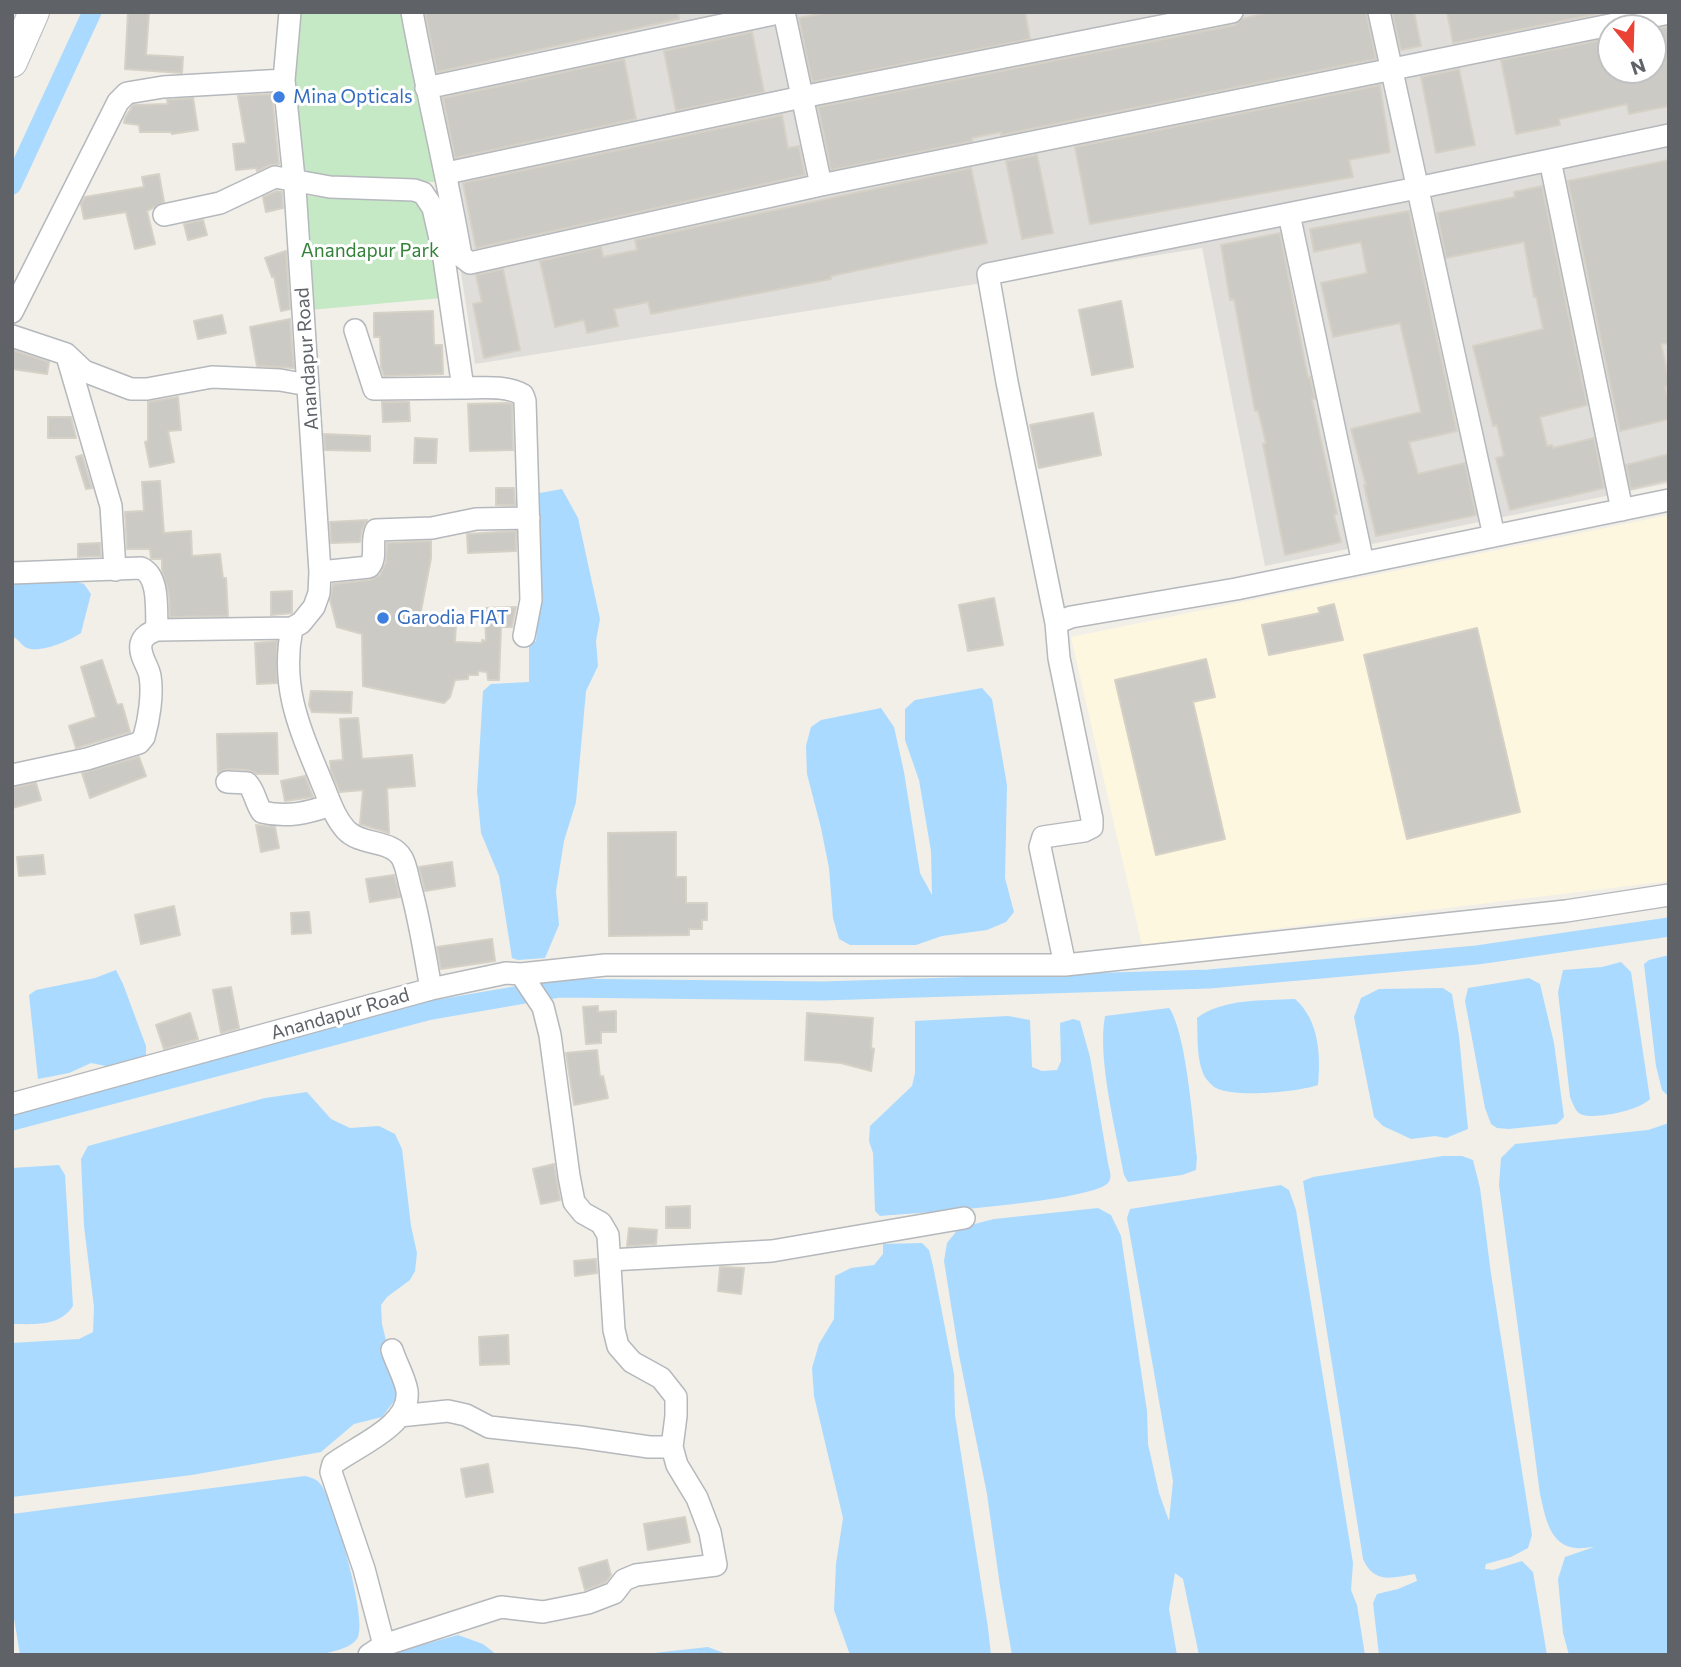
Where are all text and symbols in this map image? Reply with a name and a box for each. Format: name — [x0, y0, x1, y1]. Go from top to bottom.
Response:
north arrow — [1597, 14, 1667, 84]
text: N — [1628, 54, 1649, 81]
place label: Mina Opticals — [293, 86, 413, 108]
marker: Mina Opticals — [271, 89, 287, 105]
park label: Anandapur Park — [301, 240, 439, 262]
street label: Anandapur Road — [291, 287, 323, 431]
place label: Garodia FIAT — [397, 607, 509, 629]
marker: Garodia FIAT — [375, 610, 391, 626]
street label: Anandapur Road — [268, 983, 412, 1045]

